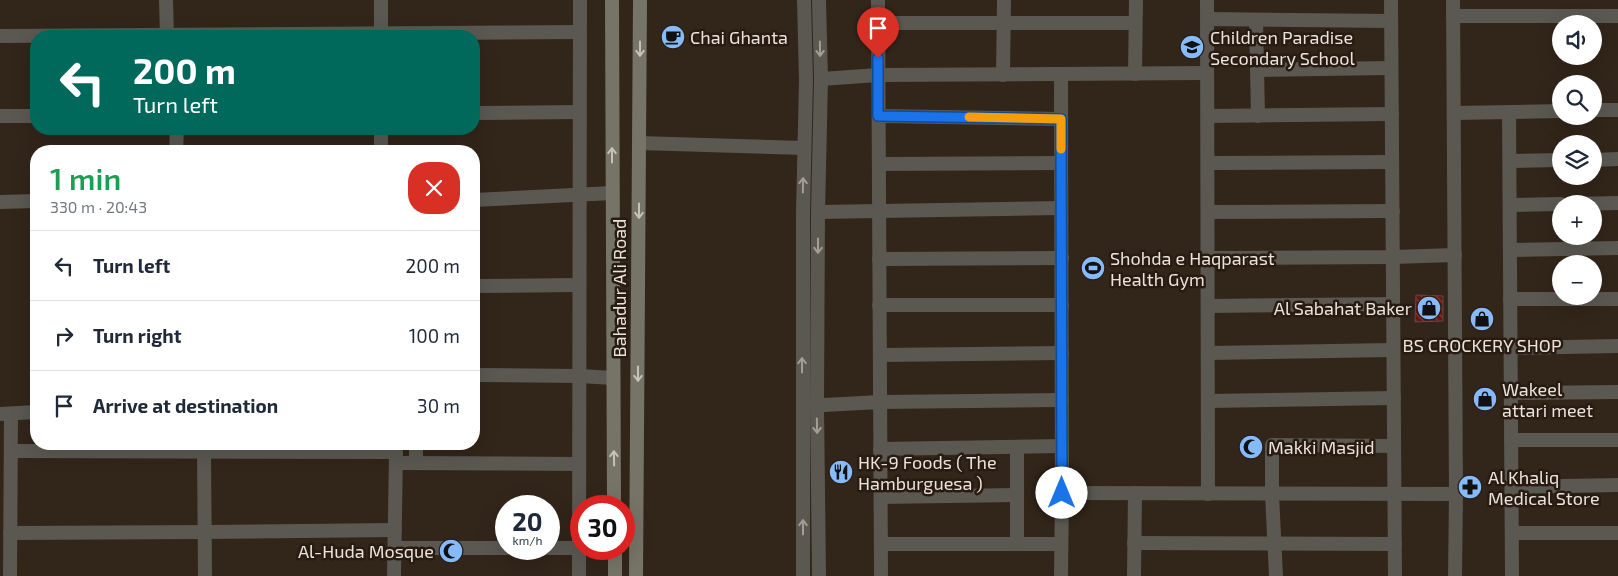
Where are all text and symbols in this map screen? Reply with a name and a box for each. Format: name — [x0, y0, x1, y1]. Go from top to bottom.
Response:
pin — [857, 7, 899, 58]
icon: arrive — [864, 14, 892, 42]
map controls — [1552, 15, 1602, 305]
button: sound — [1552, 15, 1602, 65]
cafe icon: Chai Ghanta — [660, 24, 686, 50]
place label: Chai Ghanta — [690, 26, 788, 48]
place label: Children Paradise Secondary School — [1210, 26, 1355, 69]
school or university icon: Children Paradise Secondary School — [1179, 34, 1205, 60]
one-way arrow — [635, 40, 645, 56]
one-way arrow — [815, 40, 825, 56]
text: 200 m — [133, 49, 236, 91]
icon: left — [50, 50, 115, 115]
button: search — [1552, 75, 1602, 125]
text: Turn left — [133, 91, 218, 117]
button: layers — [1552, 135, 1602, 185]
one-way arrow — [607, 147, 617, 164]
text: 1 min — [50, 160, 121, 196]
button: close — [408, 162, 460, 214]
one-way arrow — [798, 177, 808, 194]
button: + — [1552, 195, 1602, 245]
text: 330 m · 20:43 — [50, 197, 147, 216]
one-way arrow — [634, 202, 644, 219]
street label: Bahadur Ali Road — [608, 219, 630, 357]
one-way arrow — [813, 238, 823, 254]
place label: Shohda e Haqparast Health Gym — [1110, 247, 1275, 290]
icon: left — [50, 252, 78, 280]
text: Turn left — [93, 254, 170, 277]
text: 200 m — [406, 254, 460, 277]
sports icon: Shohda e Haqparast Health Gym — [1080, 255, 1106, 281]
button: − — [1552, 255, 1602, 305]
shop icon: Al Sabahat Baker — [1416, 295, 1442, 321]
place label: Al Sabahat Baker — [1274, 297, 1412, 319]
shop icon: BS CROCKERY SHOP — [1469, 306, 1495, 332]
icon: right — [50, 322, 78, 350]
text: Turn right — [93, 324, 181, 347]
text: 100 m — [409, 324, 460, 347]
place label: BS CROCKERY SHOP — [1402, 334, 1562, 356]
one-way arrow — [797, 357, 807, 374]
one-way arrow — [633, 365, 642, 381]
place label: Wakeel attari meet — [1502, 378, 1593, 421]
shop icon: Wakeel attari meet — [1472, 386, 1498, 412]
icon: arrive — [50, 392, 78, 420]
text: Arrive at destination — [93, 394, 278, 417]
text: 30 m — [417, 394, 460, 417]
one-way arrow — [812, 418, 822, 434]
mosque icon: Makki Masjid — [1238, 434, 1264, 460]
place label: Makki Masjid — [1268, 436, 1375, 458]
one-way arrow — [609, 450, 619, 466]
place label: HK-9 Foods ( The Hamburguesa ) — [858, 451, 997, 494]
restaurant icon: HK-9 Foods ( The Hamburguesa ) — [828, 459, 854, 485]
position arrow — [1035, 466, 1087, 518]
place label: Al Khaliq Medical Store — [1488, 466, 1600, 509]
pharmacy icon: Al Khaliq Medical Store — [1457, 474, 1483, 500]
speed limit sign: 30 — [570, 495, 635, 560]
text: 20 — [512, 506, 543, 536]
one-way arrow — [798, 520, 808, 536]
text: km/h — [513, 533, 542, 547]
mosque icon: Al-Huda Mosque — [438, 538, 464, 564]
place label: Al-Huda Mosque — [298, 540, 434, 562]

